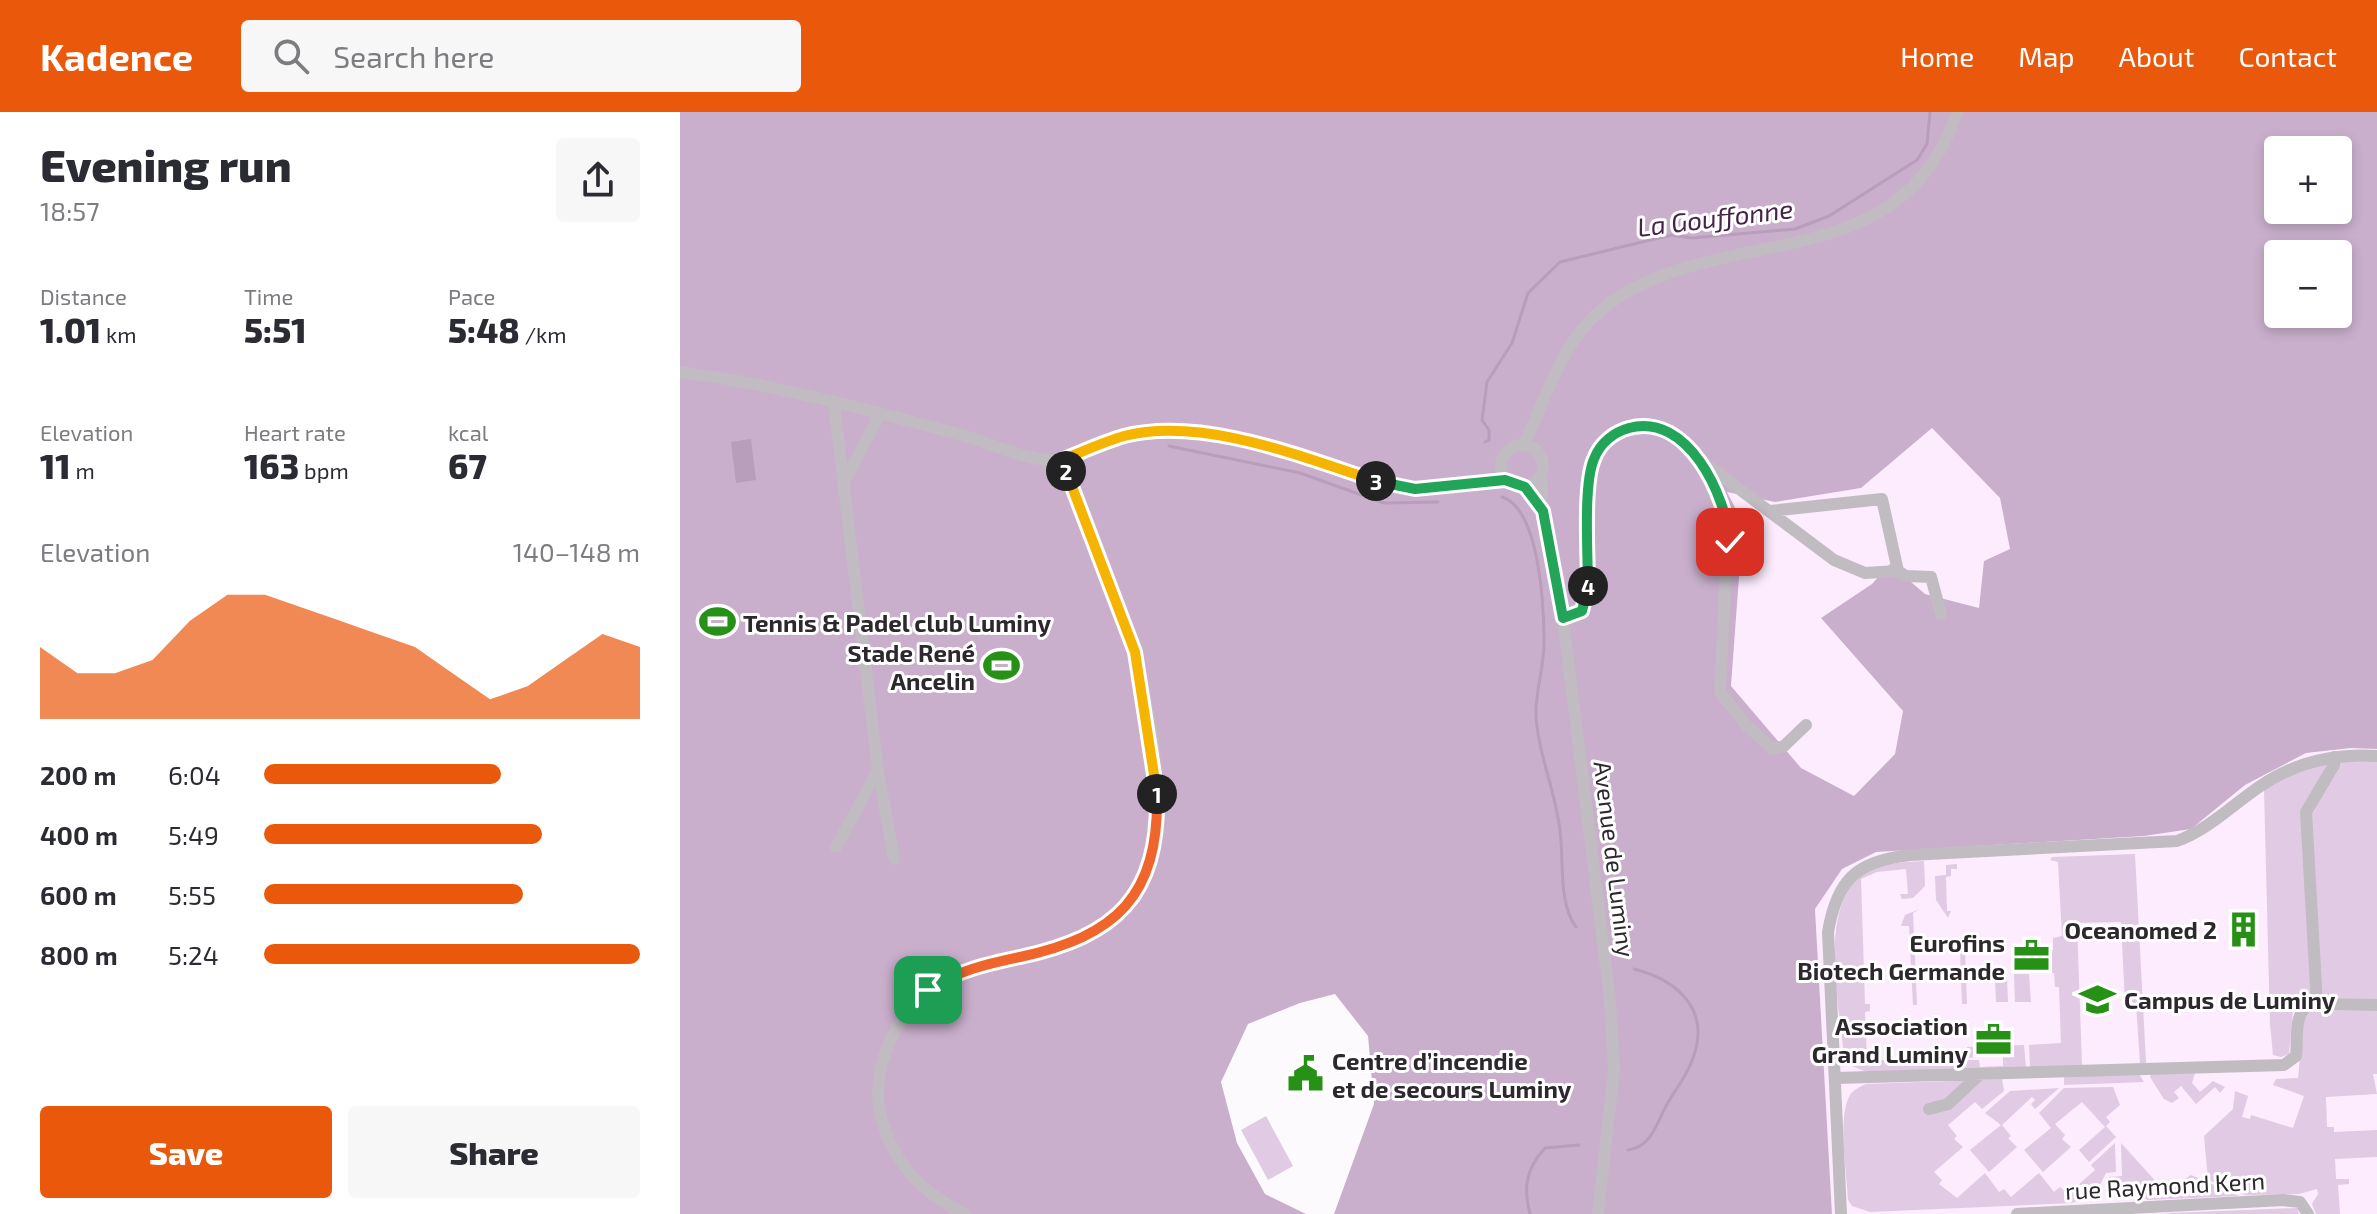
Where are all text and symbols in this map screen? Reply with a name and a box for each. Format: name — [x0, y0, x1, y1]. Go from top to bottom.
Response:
search box — [241, 20, 801, 92]
text: Kadence — [40, 33, 193, 79]
icon: search — [269, 34, 313, 78]
text: Search here — [333, 38, 494, 74]
text: Home — [1900, 39, 1974, 73]
text: Map — [2018, 39, 2075, 73]
text: About — [2119, 39, 2194, 73]
text: Contact — [2238, 39, 2337, 73]
map controls — [2264, 136, 2352, 328]
button: + — [2264, 136, 2352, 224]
text: Evening run — [40, 138, 292, 191]
button: share — [556, 138, 640, 222]
water label: La Gouffonne — [1635, 192, 1795, 242]
text: 18:57 — [40, 195, 100, 226]
button: − — [2264, 240, 2352, 328]
text: Distance — [40, 283, 127, 309]
text: Time — [244, 283, 293, 309]
text: Pace — [448, 283, 495, 309]
text: 1.01 — [40, 309, 101, 350]
text: 5:51 — [244, 309, 307, 350]
text: 5:48 — [448, 309, 520, 350]
text: km — [101, 321, 137, 347]
text: /km — [520, 321, 567, 347]
text: Elevation — [40, 419, 133, 445]
text: Heart rate — [244, 419, 346, 445]
text: kcal — [448, 419, 488, 445]
text: 11 — [40, 445, 71, 486]
text: 163 — [244, 445, 299, 486]
text: 67 — [448, 445, 487, 486]
pin: 2 — [1046, 451, 1086, 491]
text: m — [71, 457, 95, 483]
text: bpm — [299, 457, 349, 483]
text: 2 — [1060, 458, 1072, 484]
pin: 3 — [1356, 461, 1396, 501]
text: 3 — [1370, 468, 1382, 494]
pin — [1696, 508, 1764, 576]
icon: check — [1708, 520, 1752, 564]
text: Elevation — [40, 536, 150, 567]
text: 140–148 m — [513, 536, 640, 567]
pin: 4 — [1568, 566, 1608, 606]
text: 4 — [1581, 573, 1595, 599]
sports icon: Tennis & Padel club Luminy — [698, 603, 736, 641]
place label: Tennis & Padel club Luminy — [743, 608, 1051, 637]
place label: Stade René Ancelin — [848, 638, 975, 695]
sports icon: Stade René Ancelin — [982, 647, 1020, 685]
text: 200 m — [40, 759, 116, 790]
text: 6:04 — [168, 759, 221, 790]
street label: Avenue de Luminy — [1589, 759, 1641, 959]
pin: 1 — [1137, 774, 1177, 814]
text: 1 — [1152, 781, 1162, 807]
text: 400 m — [40, 819, 118, 850]
text: 5:49 — [168, 819, 219, 850]
text: 600 m — [40, 879, 117, 910]
text: 5:55 — [168, 879, 216, 910]
building icon: Oceanomed 2 — [2224, 910, 2262, 948]
place label: Oceanomed 2 — [2064, 915, 2217, 944]
place label: Eurofins Biotech Germande — [1797, 928, 2005, 985]
office icon: Eurofins Biotech Germande — [2012, 937, 2050, 975]
text: 800 m — [40, 939, 118, 970]
text: 5:24 — [168, 939, 219, 970]
pin — [894, 956, 962, 1024]
icon: arrive — [906, 968, 950, 1012]
school or university icon: Campus de Luminy — [2079, 980, 2117, 1018]
place label: Campus de Luminy — [2124, 985, 2336, 1014]
place label: Association Grand Luminy — [1812, 1011, 1968, 1068]
office icon: Association Grand Luminy — [1975, 1020, 2013, 1058]
place label: Centre d’incendie et de secours Luminy — [1332, 1046, 1572, 1103]
public building icon: Centre d’incendie et de secours Luminy — [1287, 1055, 1325, 1093]
button: Save — [40, 1106, 332, 1198]
button: Share — [348, 1106, 640, 1198]
street label: rue Raymond Kern — [2064, 1165, 2266, 1205]

